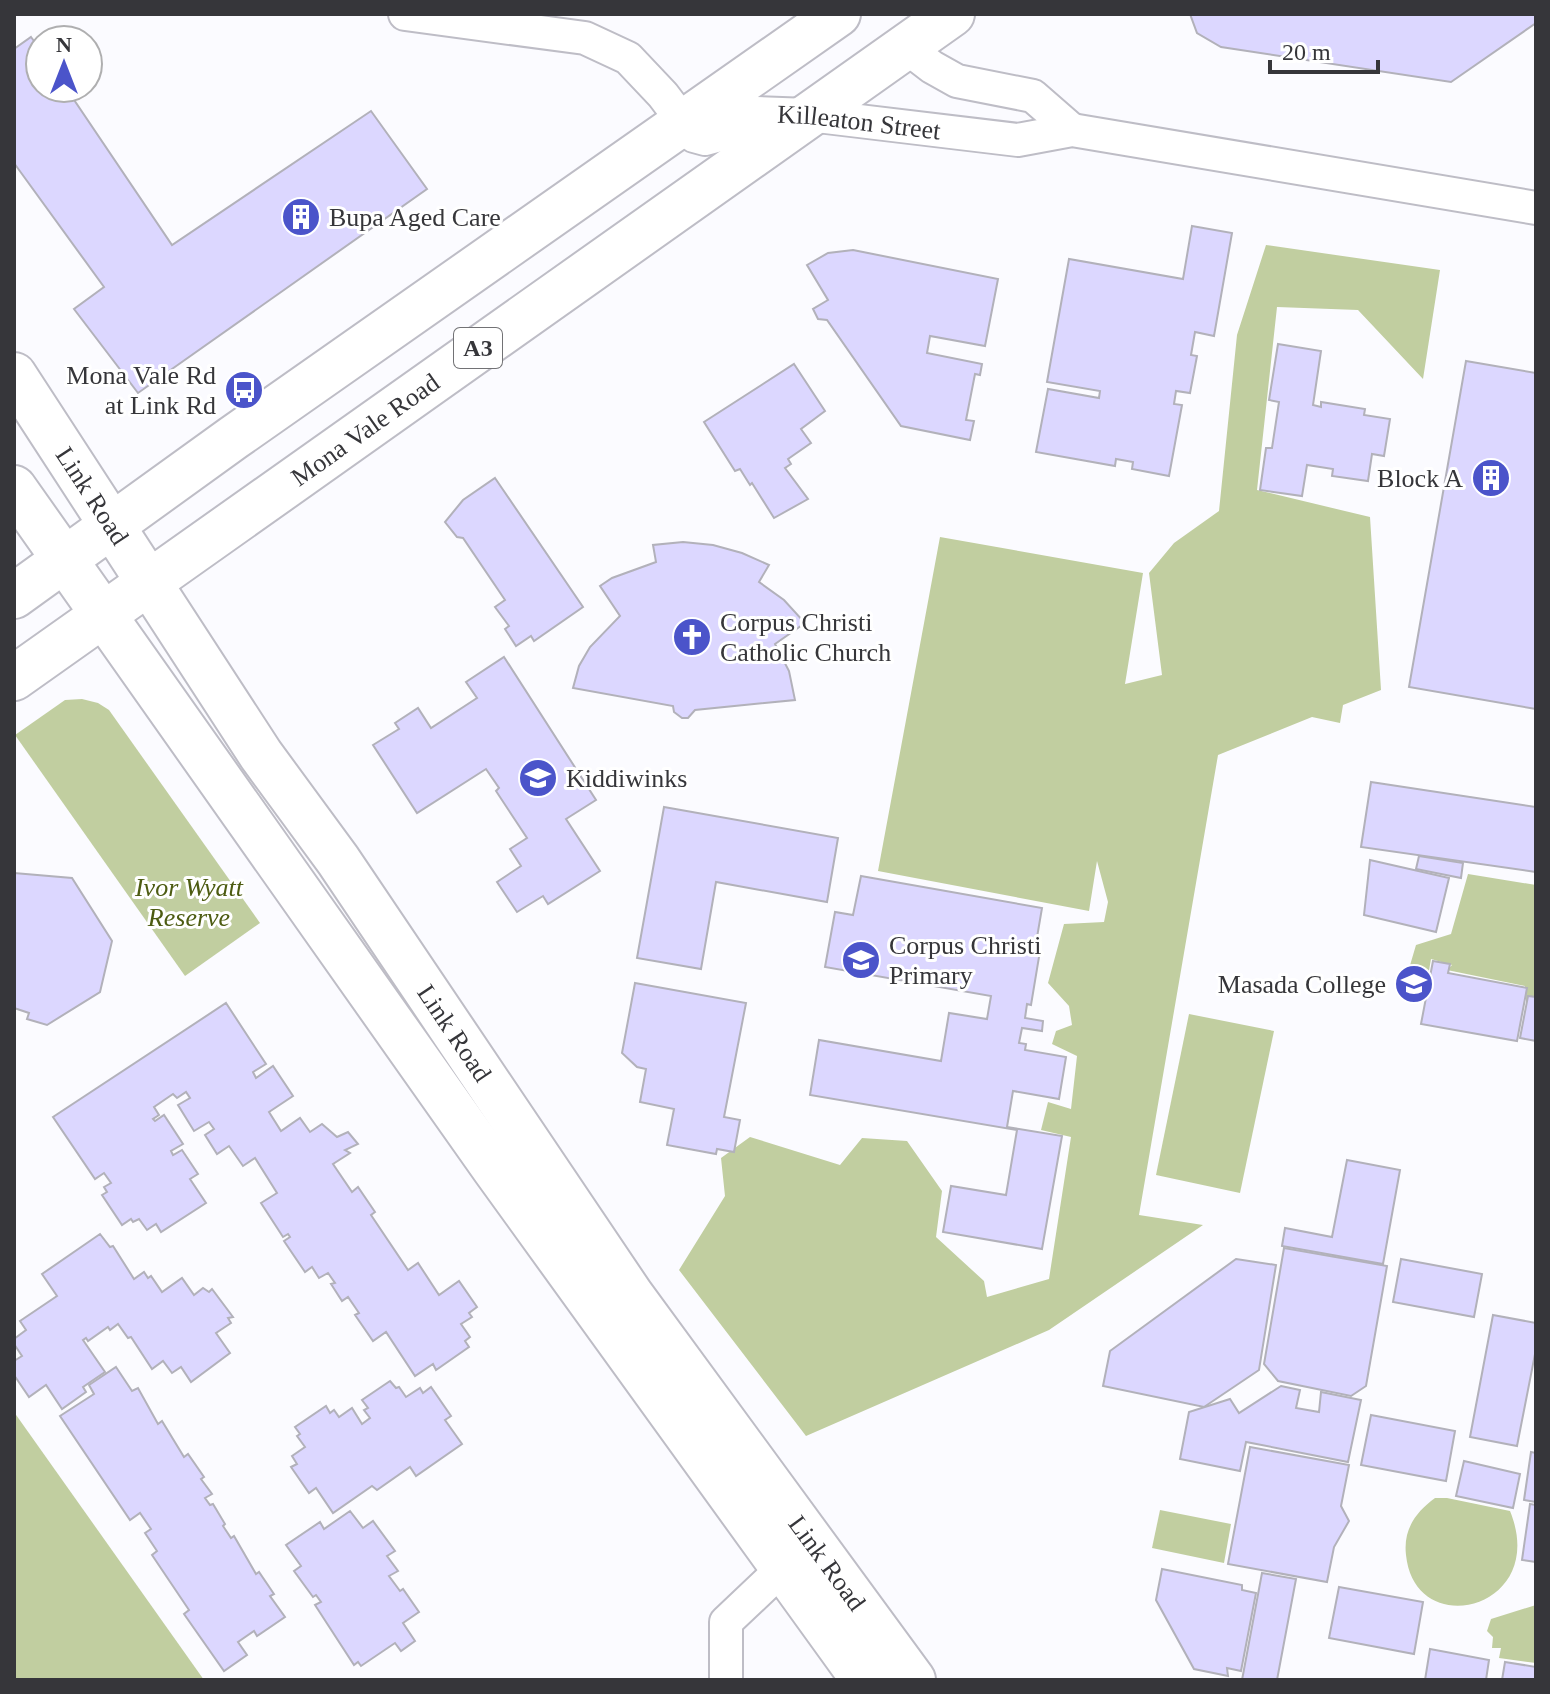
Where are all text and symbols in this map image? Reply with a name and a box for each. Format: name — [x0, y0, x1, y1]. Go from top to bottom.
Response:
north arrow — [24, 24, 104, 104]
scale bar — [1270, 24, 1378, 74]
text: N — [56, 32, 72, 57]
text: 20 m — [1282, 39, 1331, 65]
street label: Killeaton Street — [777, 100, 943, 146]
building icon: Bupa Aged Care — [280, 196, 322, 238]
place label: Bupa Aged Care — [329, 203, 501, 232]
road number: A3 — [454, 328, 502, 368]
place label: Mona Vale Rd at Link Rd — [66, 361, 216, 420]
street label: Mona Vale Road — [286, 368, 445, 492]
bus stop icon: Mona Vale Rd at Link Rd — [223, 369, 265, 411]
street label: Link Road — [50, 442, 134, 550]
building icon: Block A — [1470, 457, 1512, 499]
place label: Block A — [1377, 464, 1463, 493]
place label: Corpus Christi Catholic Church — [720, 608, 891, 667]
church icon: Corpus Christi Catholic Church — [671, 616, 713, 658]
school or university icon: Kiddiwinks — [517, 757, 559, 799]
place label: Kiddiwinks — [566, 764, 687, 793]
park label: Ivor Wyatt Reserve — [134, 873, 244, 932]
place label: Corpus Christi Primary — [889, 931, 1041, 990]
school or university icon: Corpus Christi Primary — [840, 939, 882, 981]
school or university icon: Masada College — [1393, 963, 1435, 1005]
place label: Masada College — [1218, 970, 1386, 999]
street label: Link Road — [411, 979, 497, 1087]
street label: Link Road — [782, 1510, 871, 1616]

